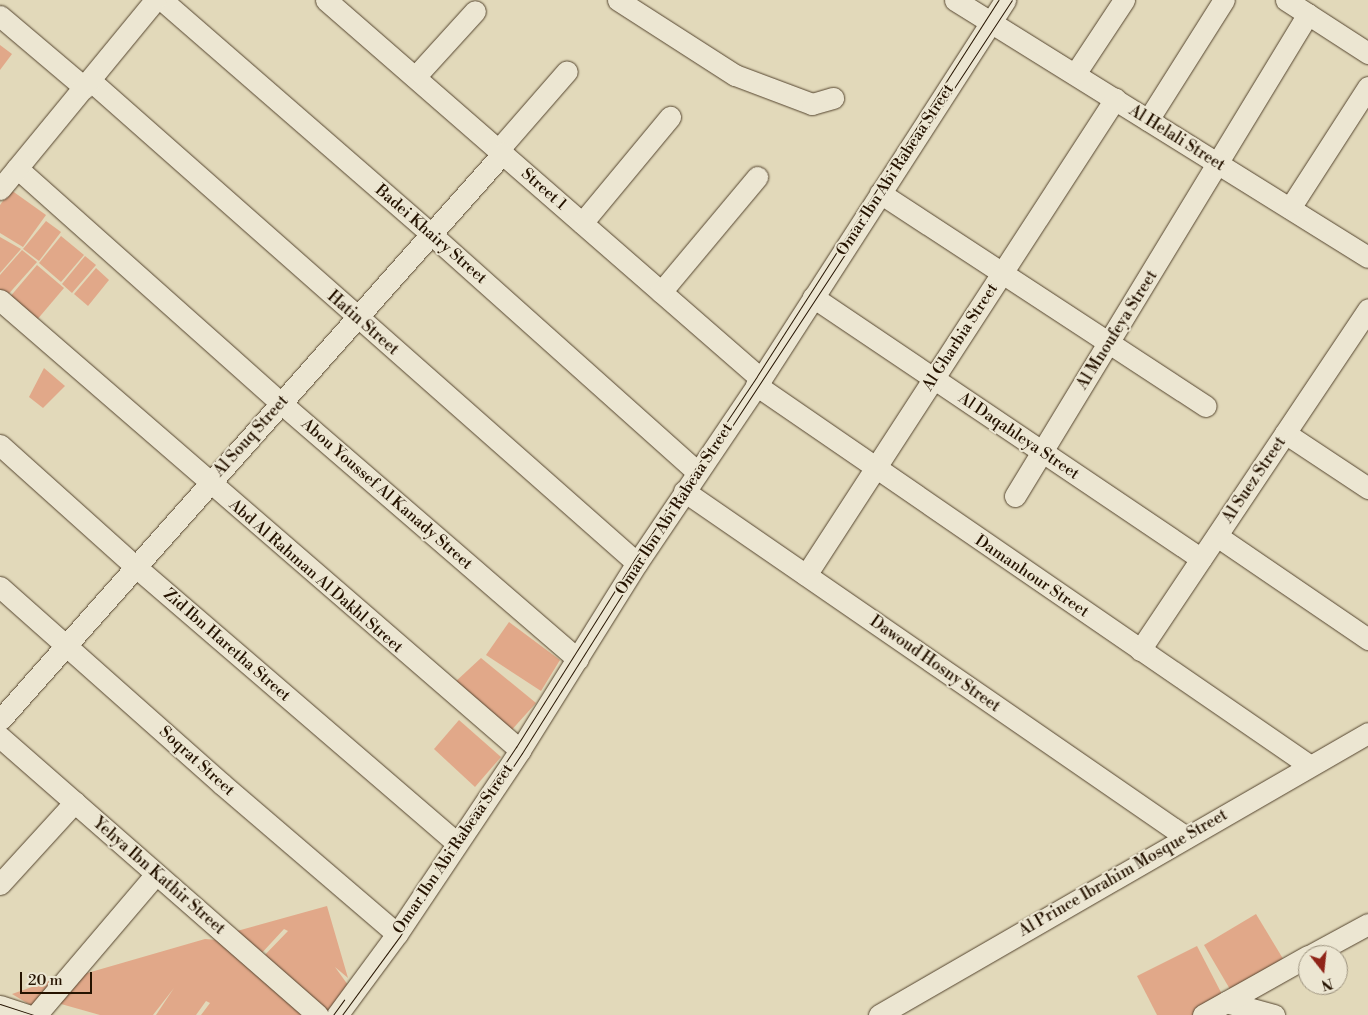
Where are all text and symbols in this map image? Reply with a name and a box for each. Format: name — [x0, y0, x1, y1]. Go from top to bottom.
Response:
street label: Omar Ibn Abi Rabeaa Street — [832, 81, 958, 259]
street label: Al Helali Street — [1125, 101, 1229, 175]
street label: Street 1 — [517, 164, 571, 214]
street label: Badei Khairy Street — [371, 180, 491, 288]
street label: Al Mnoufeya Street — [1073, 267, 1161, 393]
street label: Al Gharbia Street — [918, 280, 1002, 394]
street label: Hatin Street — [323, 287, 403, 359]
street label: Al Daqahleya Street — [955, 388, 1083, 484]
street label: Al Souq Street — [210, 392, 292, 480]
street label: Abou Youssef Al Kanady Street — [297, 414, 477, 574]
street label: Omar Ibn Abi Rabeaa Street — [611, 420, 737, 598]
street label: Al Suez Street — [1218, 433, 1290, 527]
street label: Abd Al Rahman Al Dakhl Street — [225, 495, 407, 657]
street label: Damanhour Street — [971, 531, 1093, 621]
street label: Zid Ibn Haretha Street — [160, 585, 294, 705]
street label: Dawoud Hosny Street — [866, 612, 1004, 716]
street label: Soqrat Street — [155, 722, 239, 800]
street label: Omar Ibn Abi Rabeaa Street — [389, 760, 517, 938]
street label: Al Prince Ibrahim Mosque Street — [1015, 805, 1231, 941]
street label: Yehya Ibn Kathir Street — [89, 813, 229, 939]
north arrow — [1298, 945, 1348, 995]
scale bar — [22, 962, 95, 994]
text: 20 m — [28, 971, 63, 990]
text: N — [1319, 973, 1335, 994]

